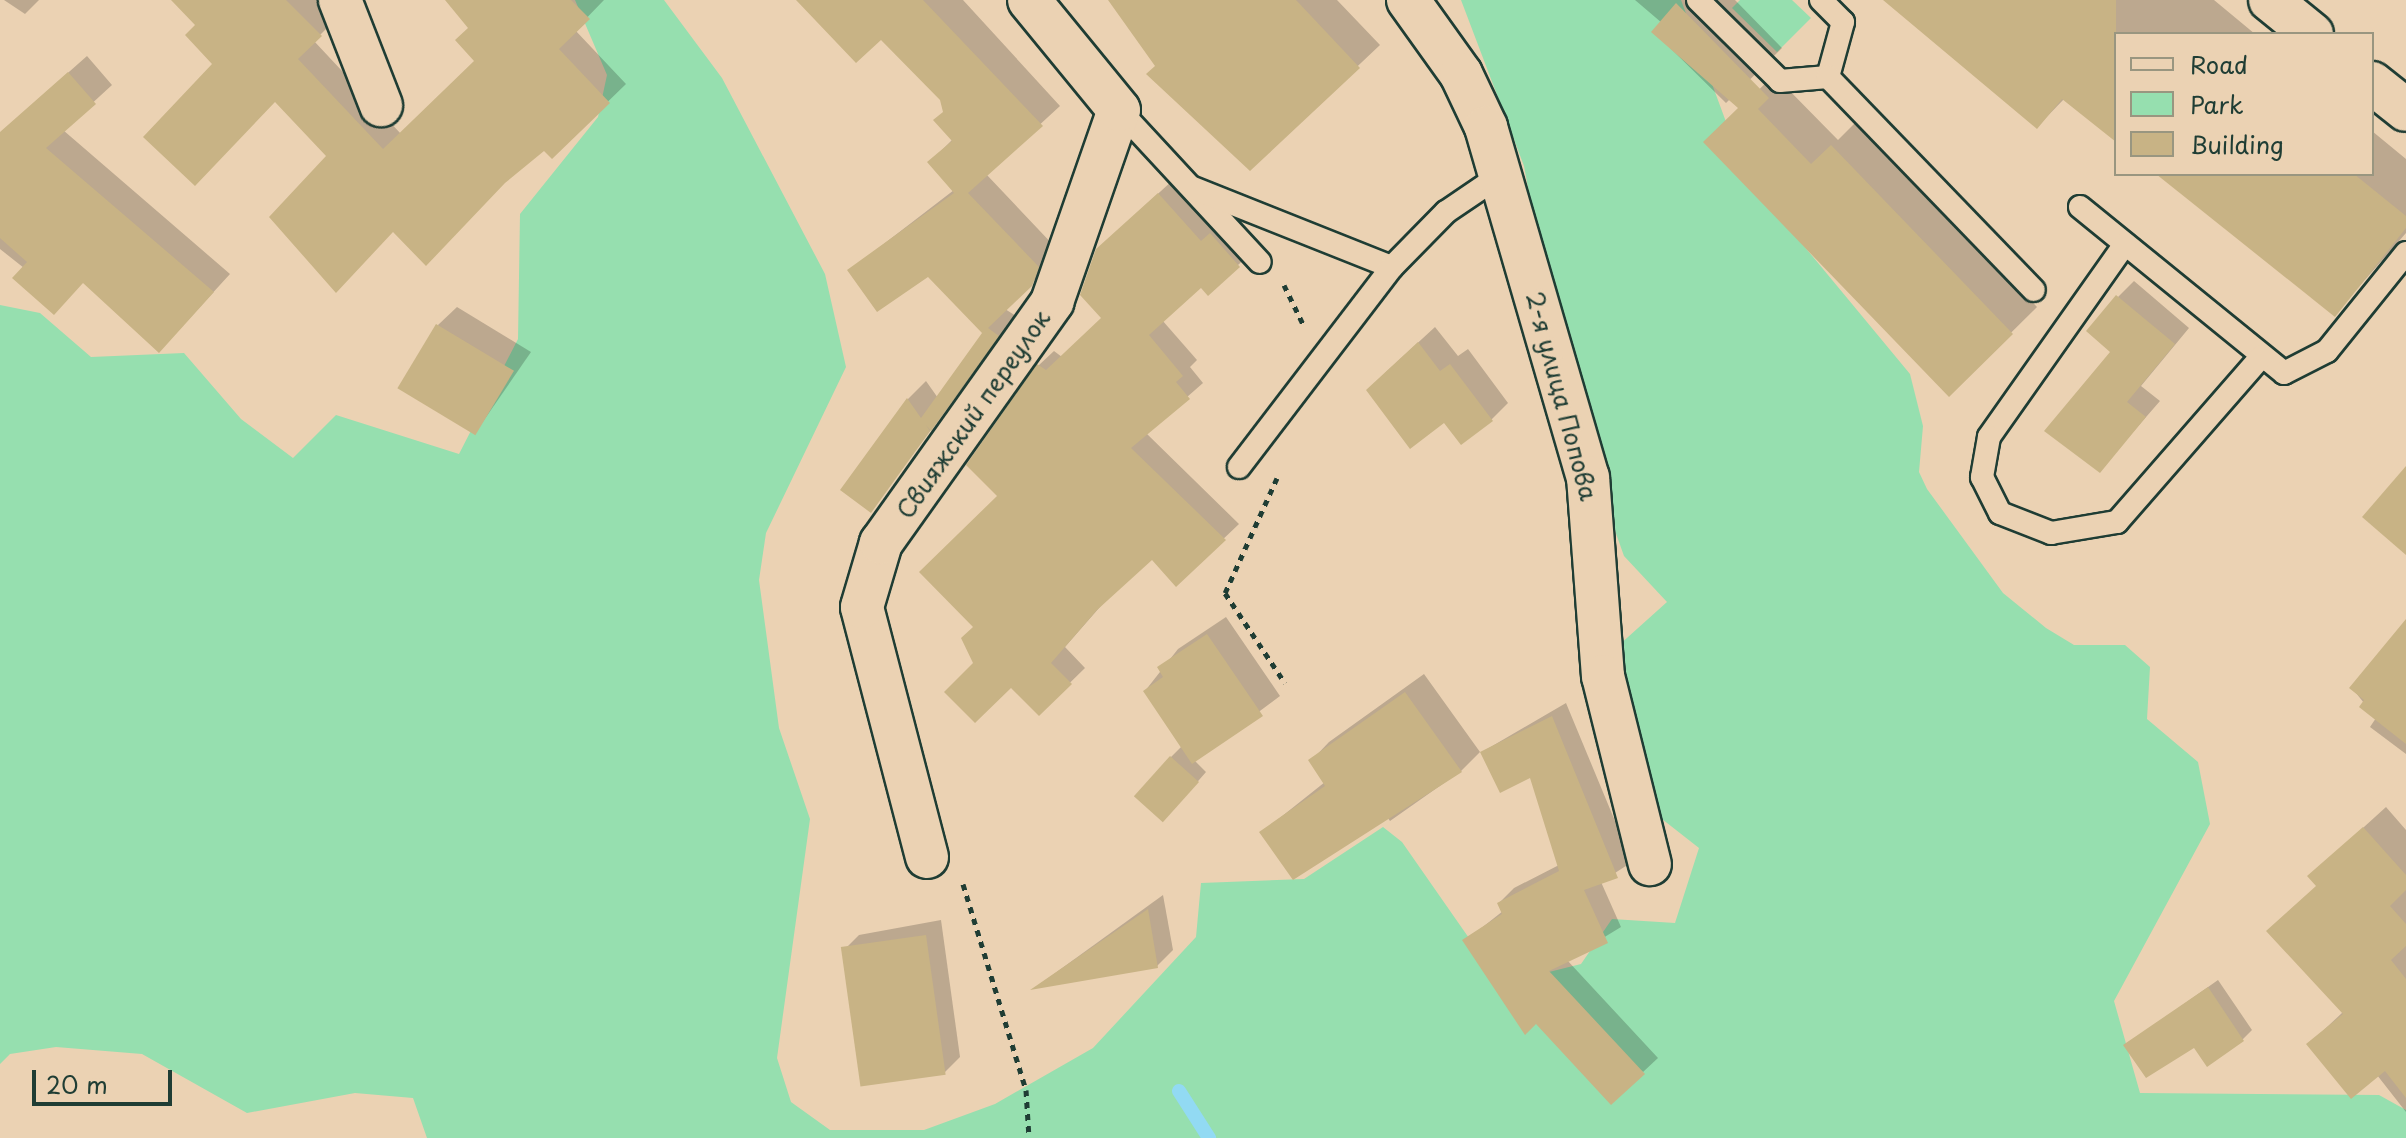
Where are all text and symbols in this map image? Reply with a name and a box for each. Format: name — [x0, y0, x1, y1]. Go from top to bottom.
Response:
legend — [2114, 32, 2374, 176]
text: Road — [2190, 46, 2248, 82]
text: Park — [2190, 86, 2244, 122]
text: Building — [2190, 126, 2284, 162]
street label: 2-я улица Попова — [1520, 287, 1604, 505]
street label: Свияжский переулок — [890, 304, 1056, 524]
scale bar — [36, 1054, 176, 1104]
text: 20 m — [46, 1066, 108, 1102]

